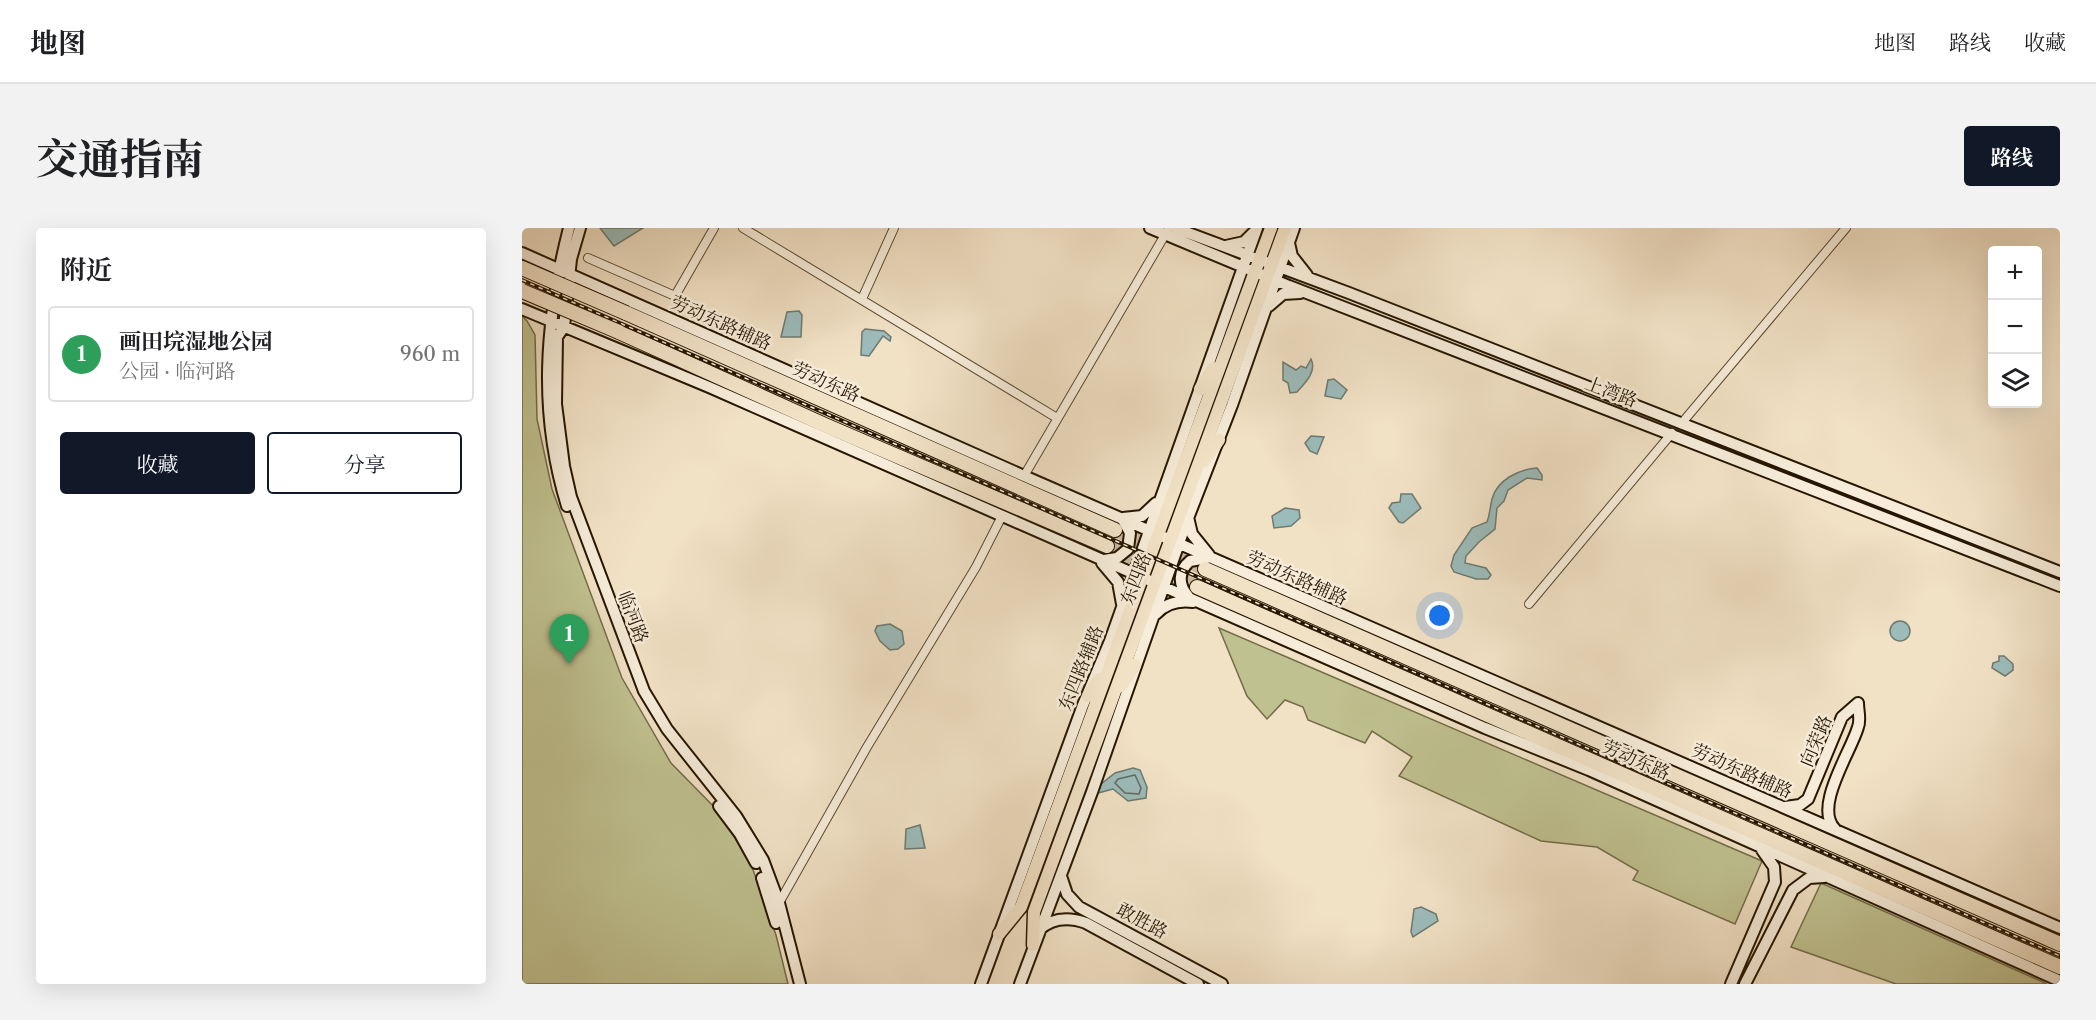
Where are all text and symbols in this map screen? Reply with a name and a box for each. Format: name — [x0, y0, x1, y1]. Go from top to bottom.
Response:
text: 地图 — [30, 26, 86, 60]
text: 地图 — [1874, 30, 1916, 55]
text: 路线 — [1949, 30, 1991, 55]
text: 收藏 — [2024, 30, 2066, 55]
button: 路线 — [1964, 126, 2060, 186]
text: 交通指南 — [36, 133, 204, 185]
map controls — [1988, 246, 2042, 408]
button: + — [1988, 246, 2042, 300]
text: 附近 — [60, 254, 112, 286]
street label: 劳动东路辅路 — [667, 291, 775, 355]
button: − — [1988, 300, 2042, 354]
text: 画田垸湿地公园 — [119, 328, 273, 355]
text: 1 — [77, 342, 86, 366]
text: 960 m — [400, 342, 460, 366]
button: layers — [1988, 354, 2042, 408]
street label: 劳动东路 — [789, 357, 863, 407]
text: 公园 · 临河路 — [119, 359, 235, 383]
street label: 上湾路 — [1582, 372, 1640, 412]
button: 收藏 — [60, 432, 255, 494]
button: 分享 — [267, 432, 462, 494]
street label: 劳动东路辅路 — [1243, 546, 1351, 610]
street label: 东四路 — [1116, 550, 1156, 608]
street label: 临河路 — [613, 588, 653, 646]
your location — [1425, 601, 1454, 630]
pin: 1 — [550, 614, 588, 664]
street label: 东四路辅路 — [1054, 622, 1108, 714]
street label: 向荣路 — [1795, 712, 1837, 770]
street label: 劳动东路 — [1599, 735, 1673, 785]
street label: 劳动东路辅路 — [1688, 739, 1796, 803]
street label: 敢胜路 — [1113, 899, 1171, 943]

